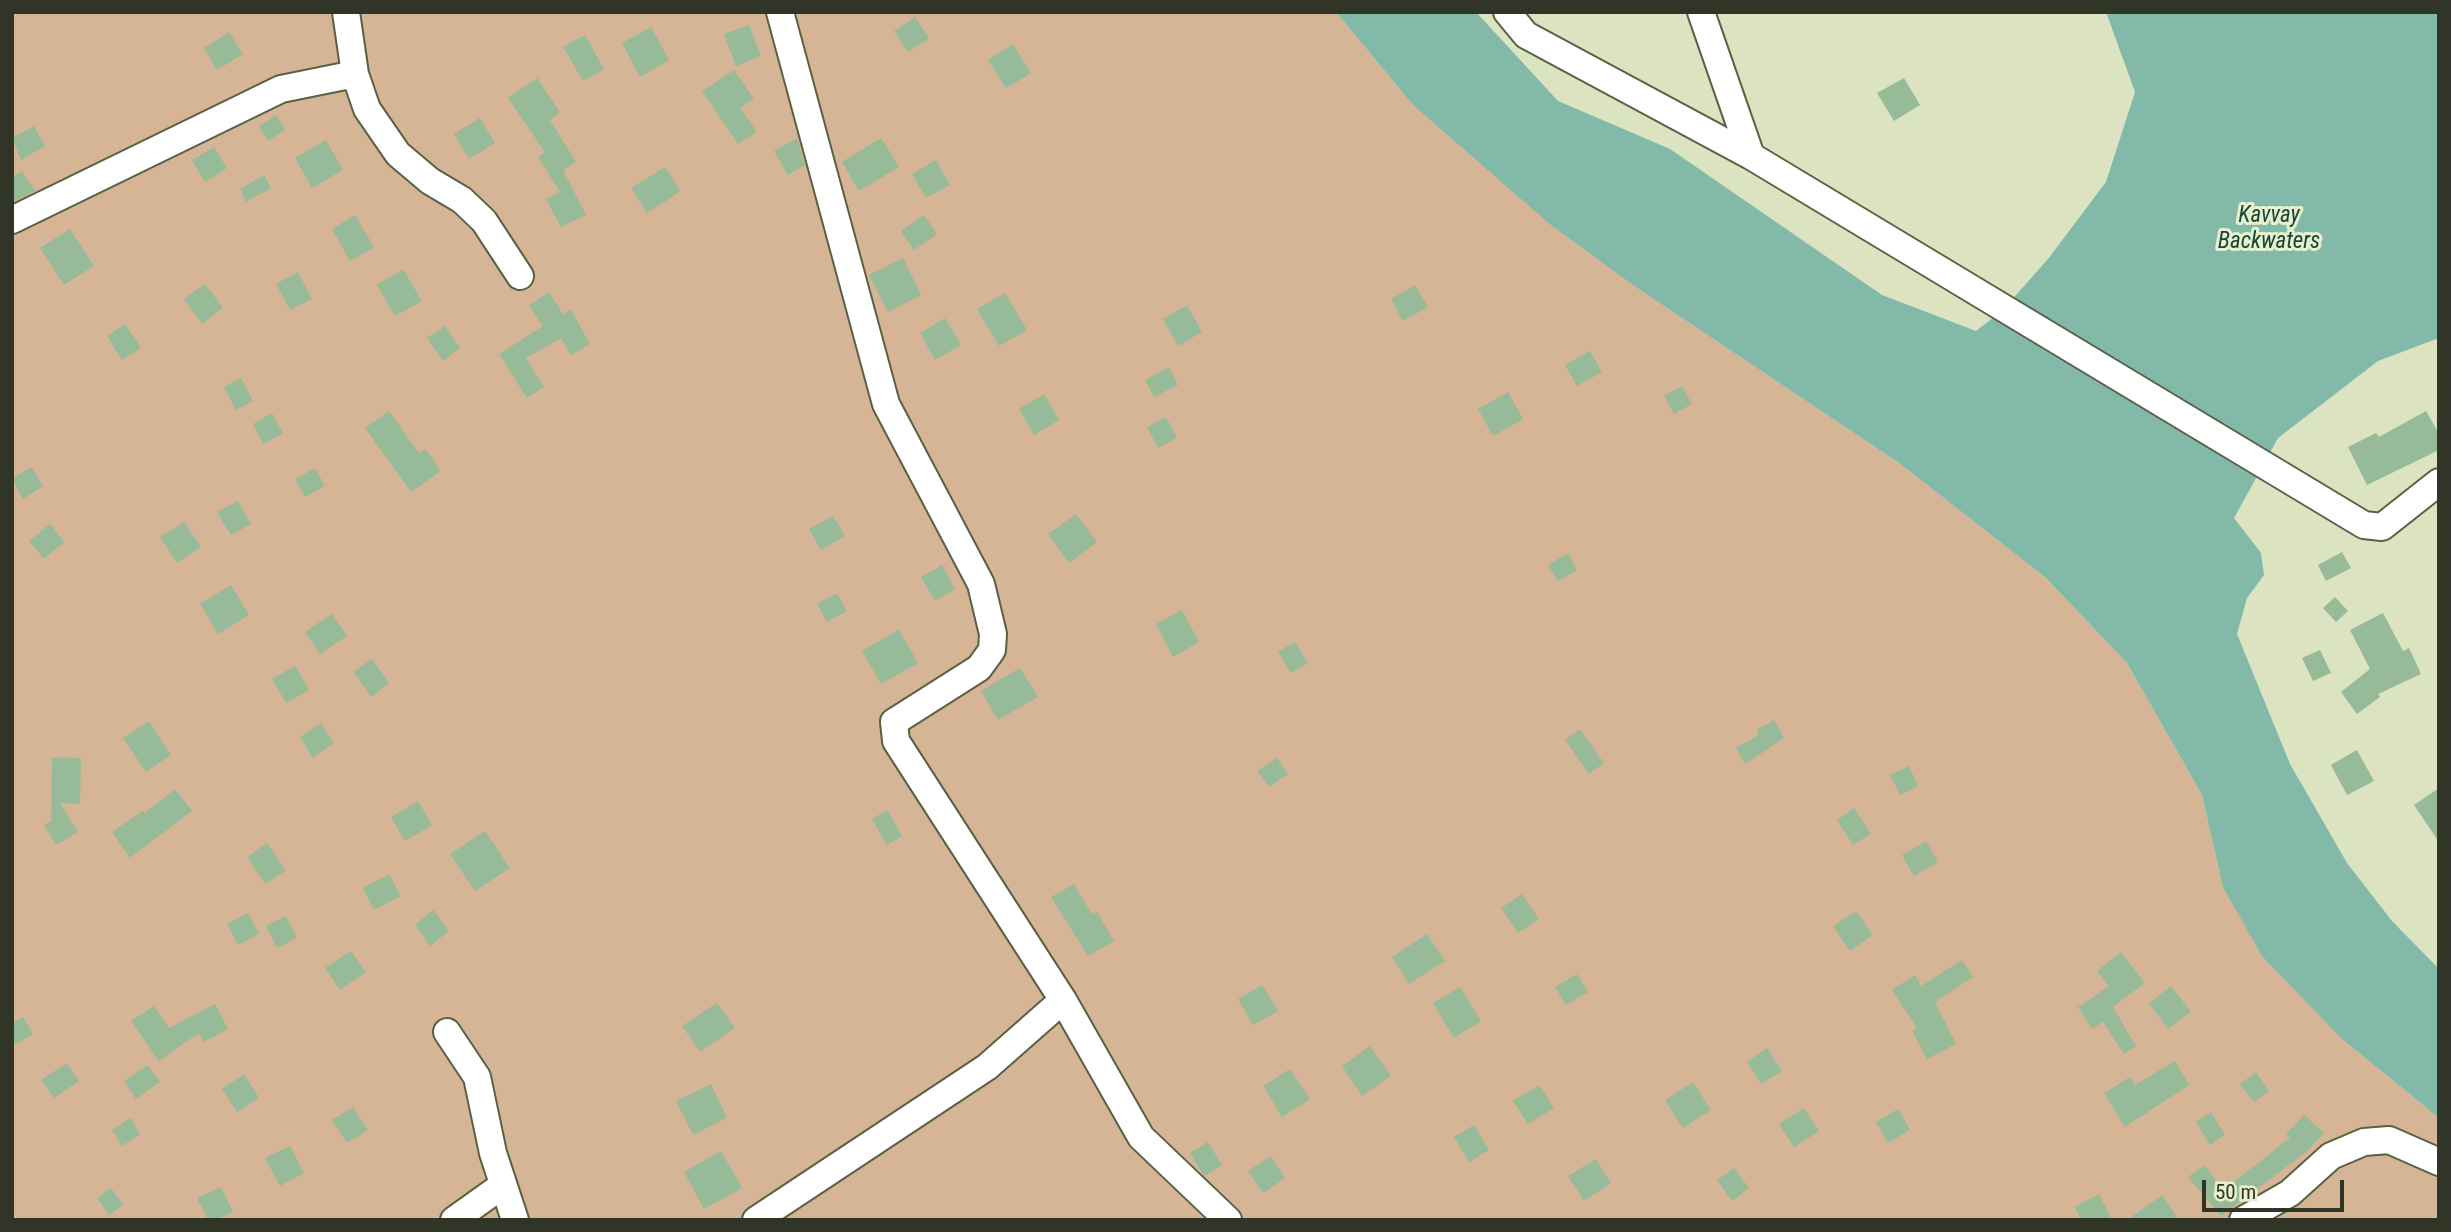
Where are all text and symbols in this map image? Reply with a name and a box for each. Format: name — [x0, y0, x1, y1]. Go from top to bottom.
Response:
water label: Kavvay Backwaters — [2218, 202, 2320, 256]
scale bar — [2206, 1166, 2348, 1210]
text: 50 m — [2215, 1180, 2256, 1204]

